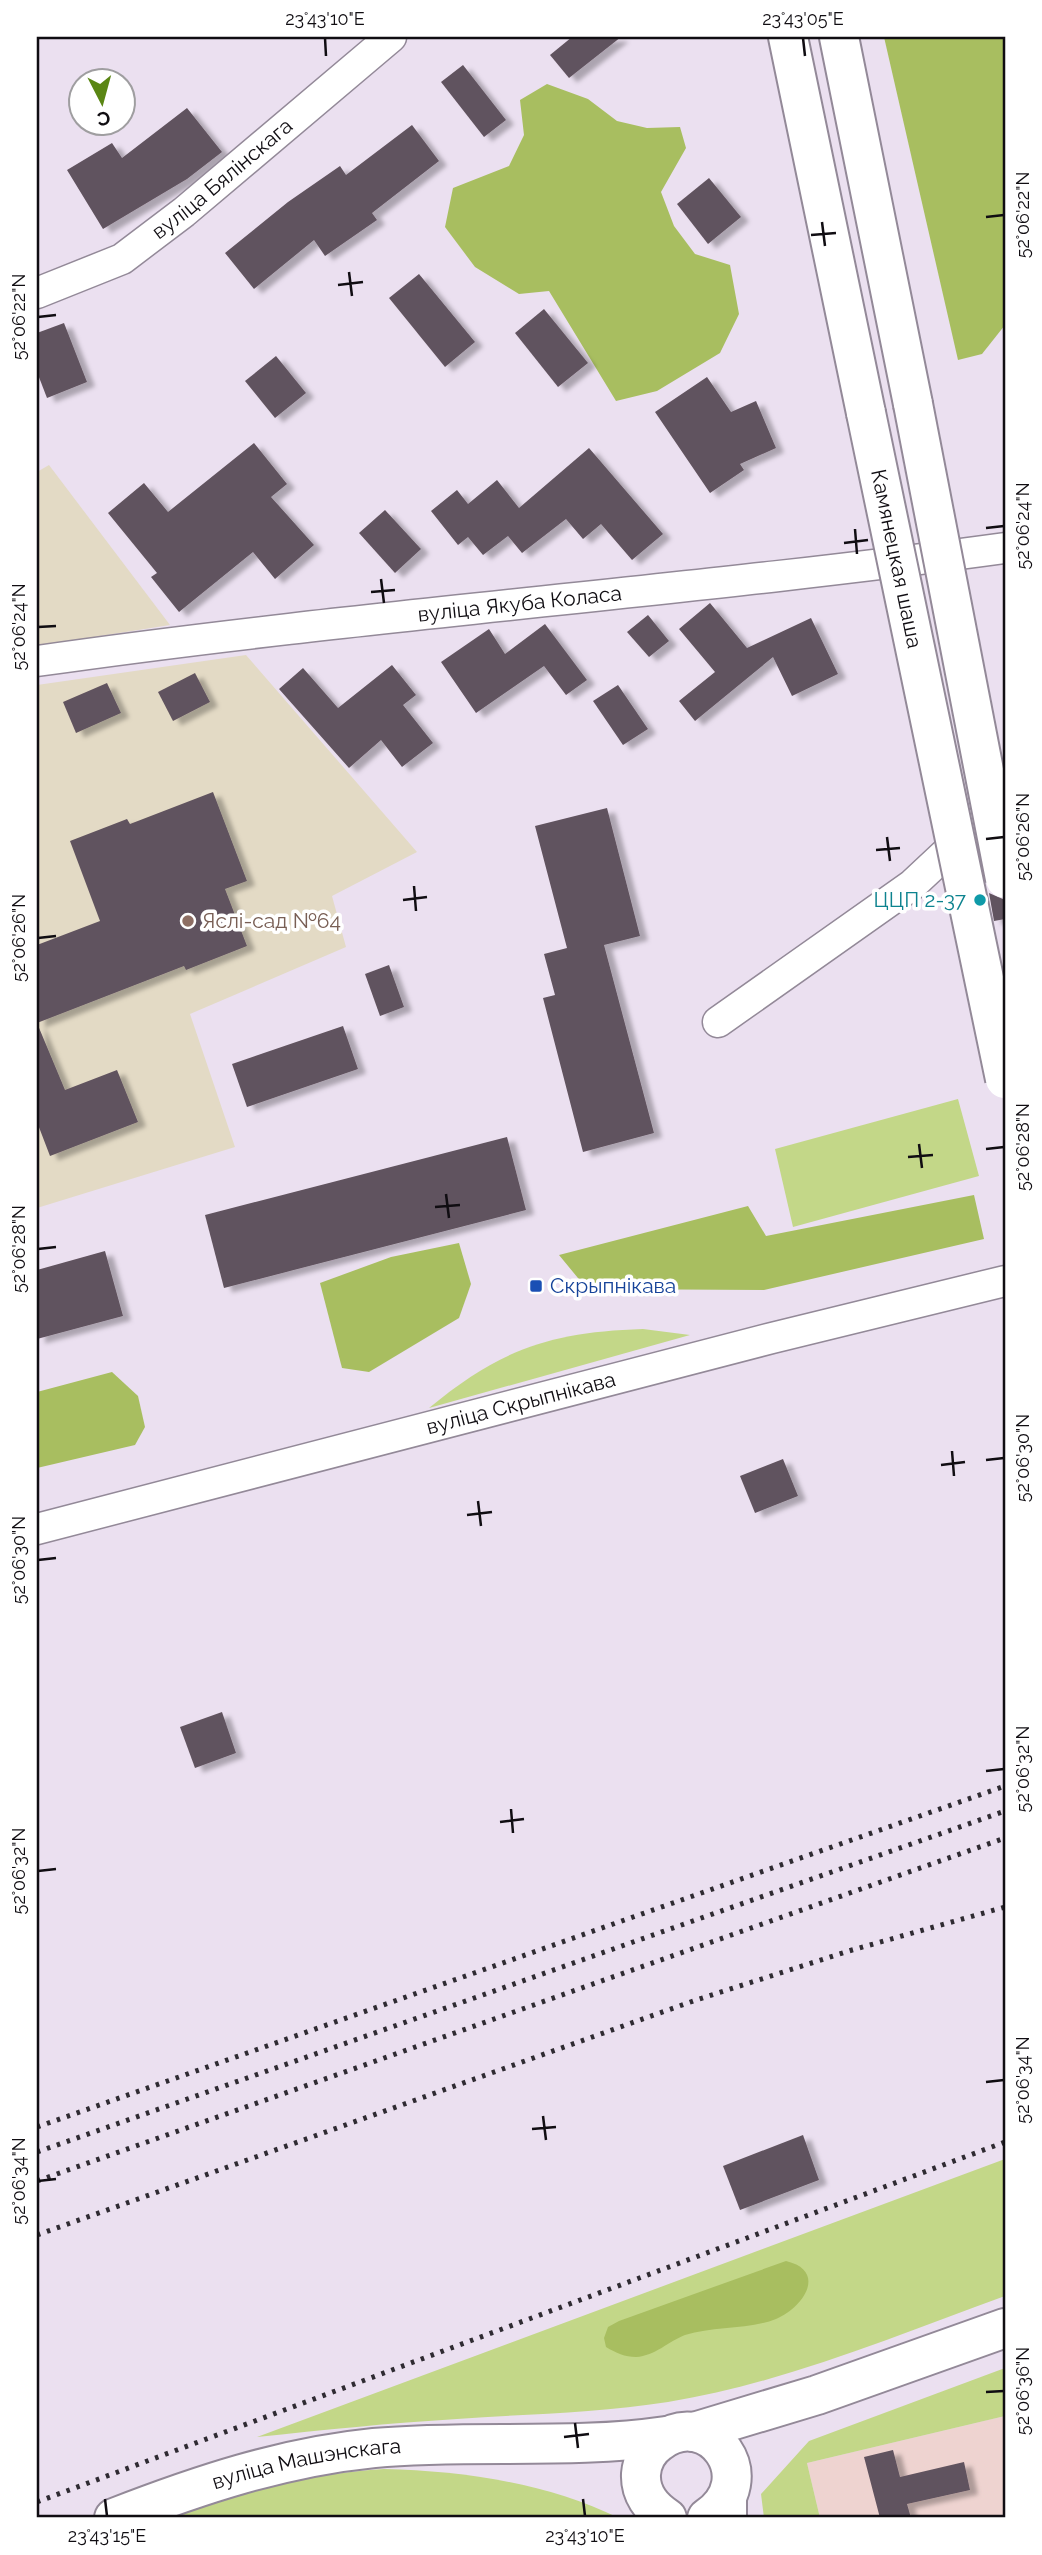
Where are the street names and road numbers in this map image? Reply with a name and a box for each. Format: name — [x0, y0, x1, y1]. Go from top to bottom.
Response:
street label: вуліца Бялінскага — [147, 113, 297, 244]
street label: Камянецкая шаша — [866, 467, 928, 650]
street label: вуліца Якуба Коласа — [416, 580, 623, 627]
street label: вуліца Скрыпнікава — [424, 1366, 618, 1439]
street label: вуліца Машэнскага — [209, 2433, 402, 2494]

